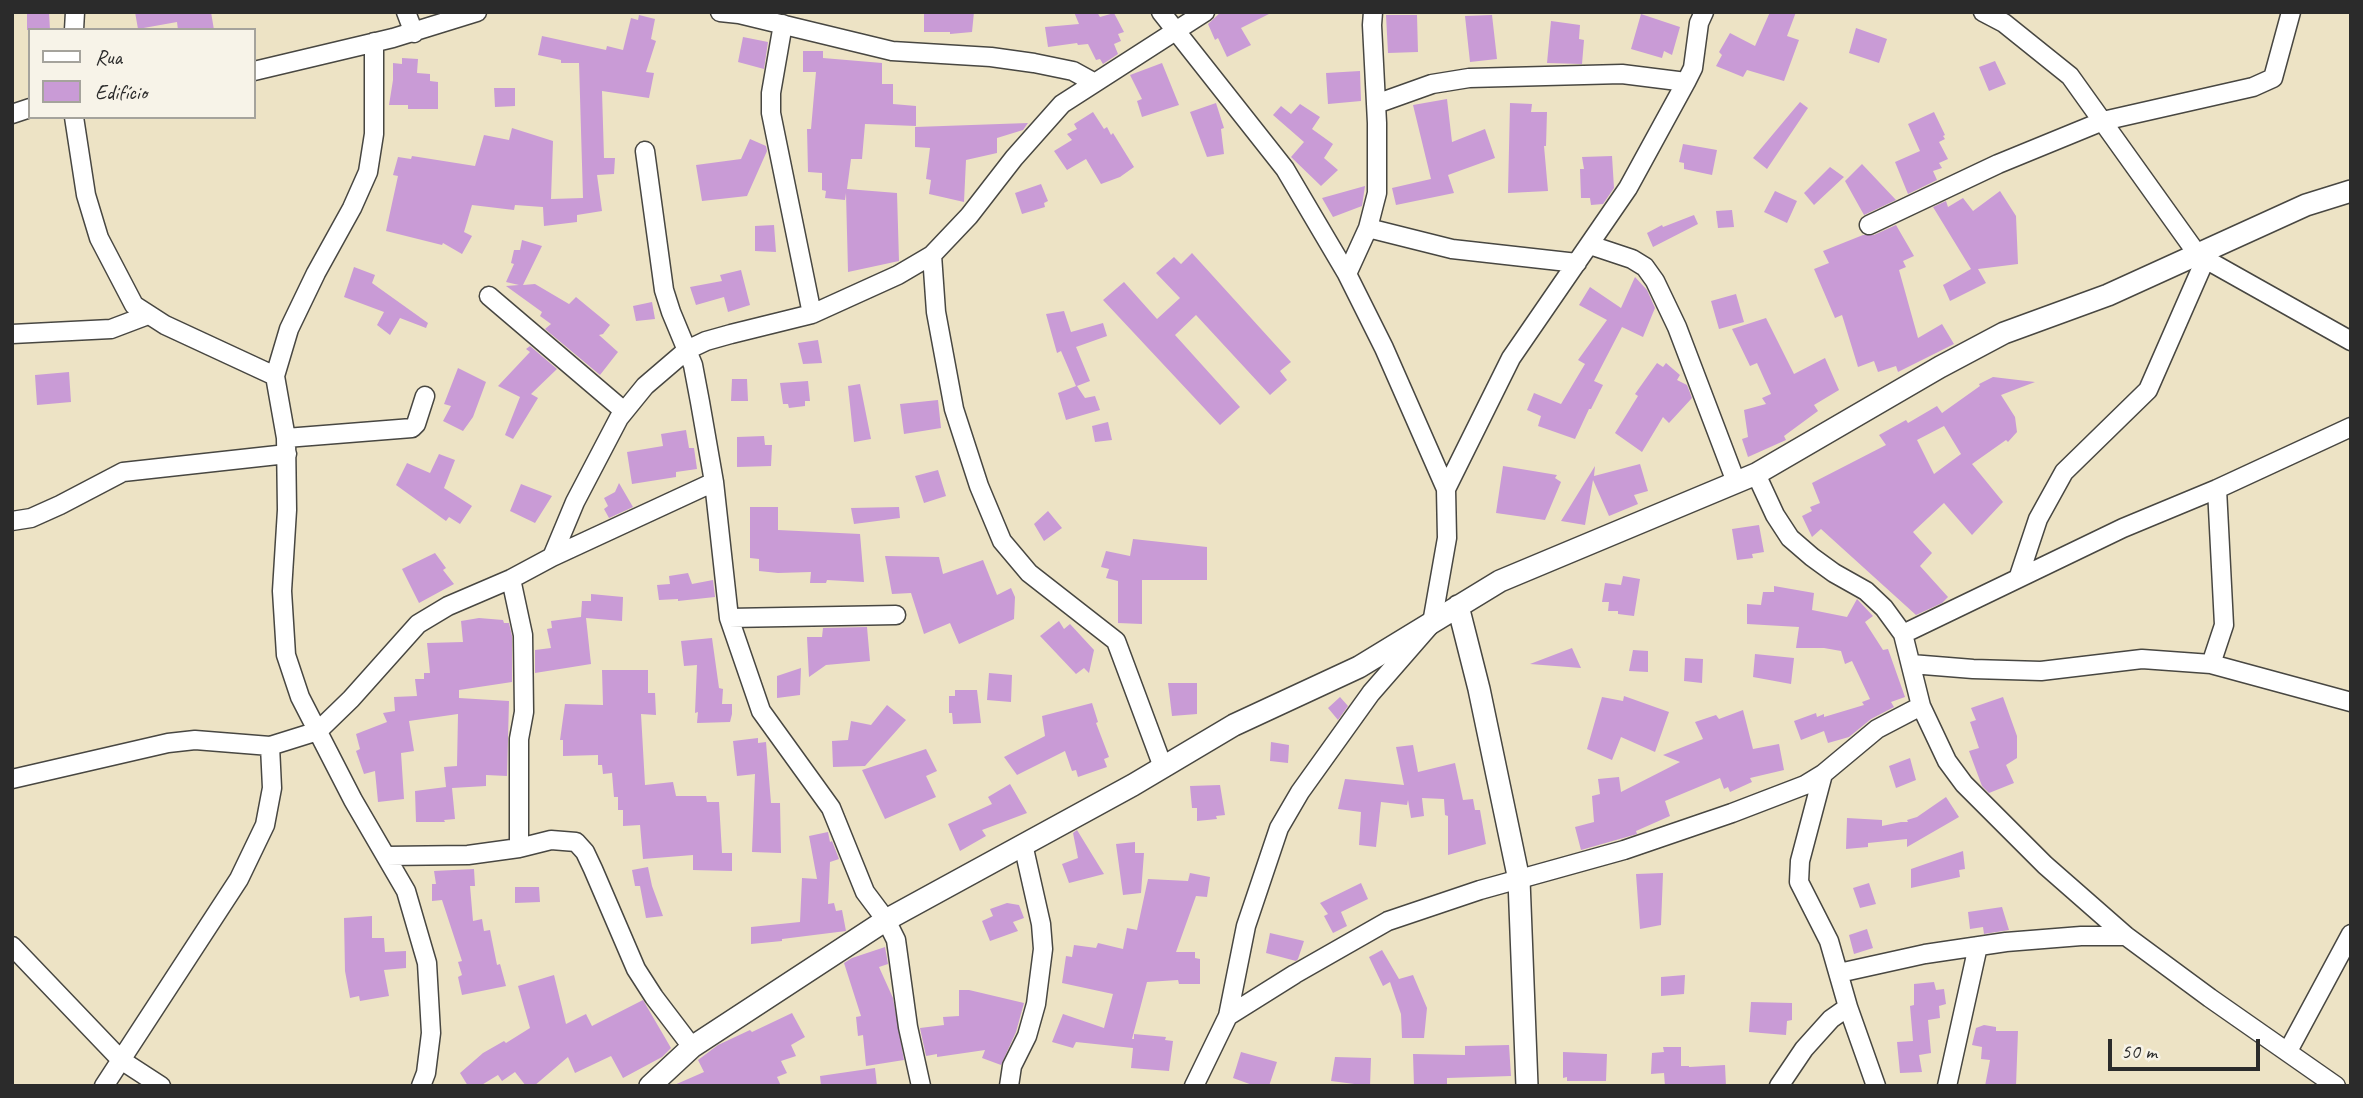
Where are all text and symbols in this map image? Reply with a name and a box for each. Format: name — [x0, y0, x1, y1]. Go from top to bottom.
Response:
legend — [28, 28, 256, 119]
text: Rua — [95, 44, 122, 70]
text: Edifício — [95, 79, 147, 105]
scale bar — [2111, 1024, 2263, 1068]
text: 50 m — [2121, 1038, 2157, 1064]

